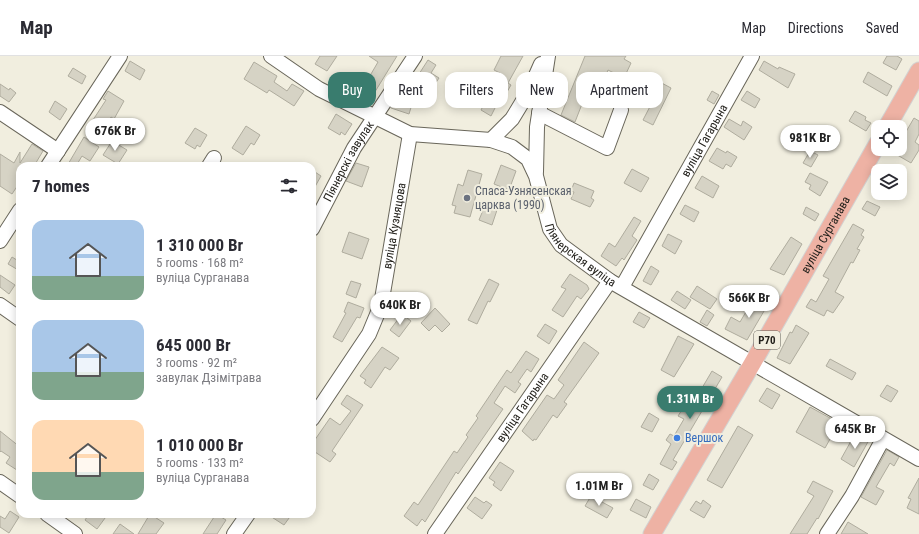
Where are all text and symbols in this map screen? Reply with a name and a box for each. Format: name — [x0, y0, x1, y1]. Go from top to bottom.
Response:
text: Map — [20, 16, 53, 39]
text: Map — [742, 20, 766, 36]
text: Directions — [788, 20, 844, 36]
text: Saved — [866, 20, 899, 36]
chip: Buy — [328, 72, 376, 108]
chip: Rent — [384, 72, 437, 108]
chip: Filters — [445, 72, 508, 108]
chip: New — [516, 72, 568, 108]
chip: Apartment — [576, 72, 663, 108]
street label: вуліца Гагарына — [678, 102, 730, 179]
pin: 676K Br — [78, 118, 152, 152]
street label: Піянерскі завулак — [321, 118, 377, 204]
map controls — [871, 120, 907, 200]
button: locate — [871, 120, 907, 156]
text: 676K Br — [94, 123, 136, 138]
pin: 981K Br — [773, 125, 847, 159]
text: 981K Br — [789, 130, 831, 145]
button: layers — [871, 164, 907, 200]
icon: filters — [278, 175, 300, 197]
text: 7 homes — [32, 176, 90, 196]
street label: вуліца Кузняцова — [380, 181, 409, 270]
place label: Спаса-Узнясенская царква (1990) — [475, 184, 572, 212]
marker: Спаса-Узнясенская царква (1990) — [462, 193, 472, 203]
street label: вуліца Сурганава — [798, 194, 853, 276]
street label: Піянерская вуліца — [542, 222, 619, 290]
text: 1 310 000 Br — [156, 235, 243, 255]
icon: home — [64, 236, 112, 284]
text: 5 rooms · 168 m² — [156, 255, 243, 270]
text: вуліца Сурганава — [156, 270, 249, 285]
pin: 566K Br — [712, 285, 786, 319]
text: 566K Br — [728, 290, 770, 305]
pin: 640K Br — [363, 292, 437, 326]
text: 640K Br — [379, 297, 421, 312]
road number: Р70 — [754, 331, 780, 349]
text: 645 000 Br — [156, 335, 231, 355]
icon: home — [64, 336, 112, 384]
text: 3 rooms · 92 m² — [156, 355, 237, 370]
text: завулак Дзімітрава — [156, 370, 261, 385]
street label: вуліца Гагарына — [494, 370, 552, 445]
pin: 1.31M Br — [649, 386, 731, 420]
text: 1.31M Br — [666, 391, 714, 406]
pin: 645K Br — [818, 416, 892, 450]
text: 645K Br — [834, 421, 876, 436]
place label: Вершок — [685, 431, 724, 445]
marker: Вершок — [672, 433, 682, 443]
text: 1 010 000 Br — [156, 435, 243, 455]
icon: home — [64, 436, 112, 484]
text: 5 rooms · 133 m² — [156, 455, 243, 470]
text: вуліца Сурганава — [156, 470, 249, 485]
pin: 1.01M Br — [558, 473, 640, 507]
text: 1.01M Br — [575, 478, 623, 493]

